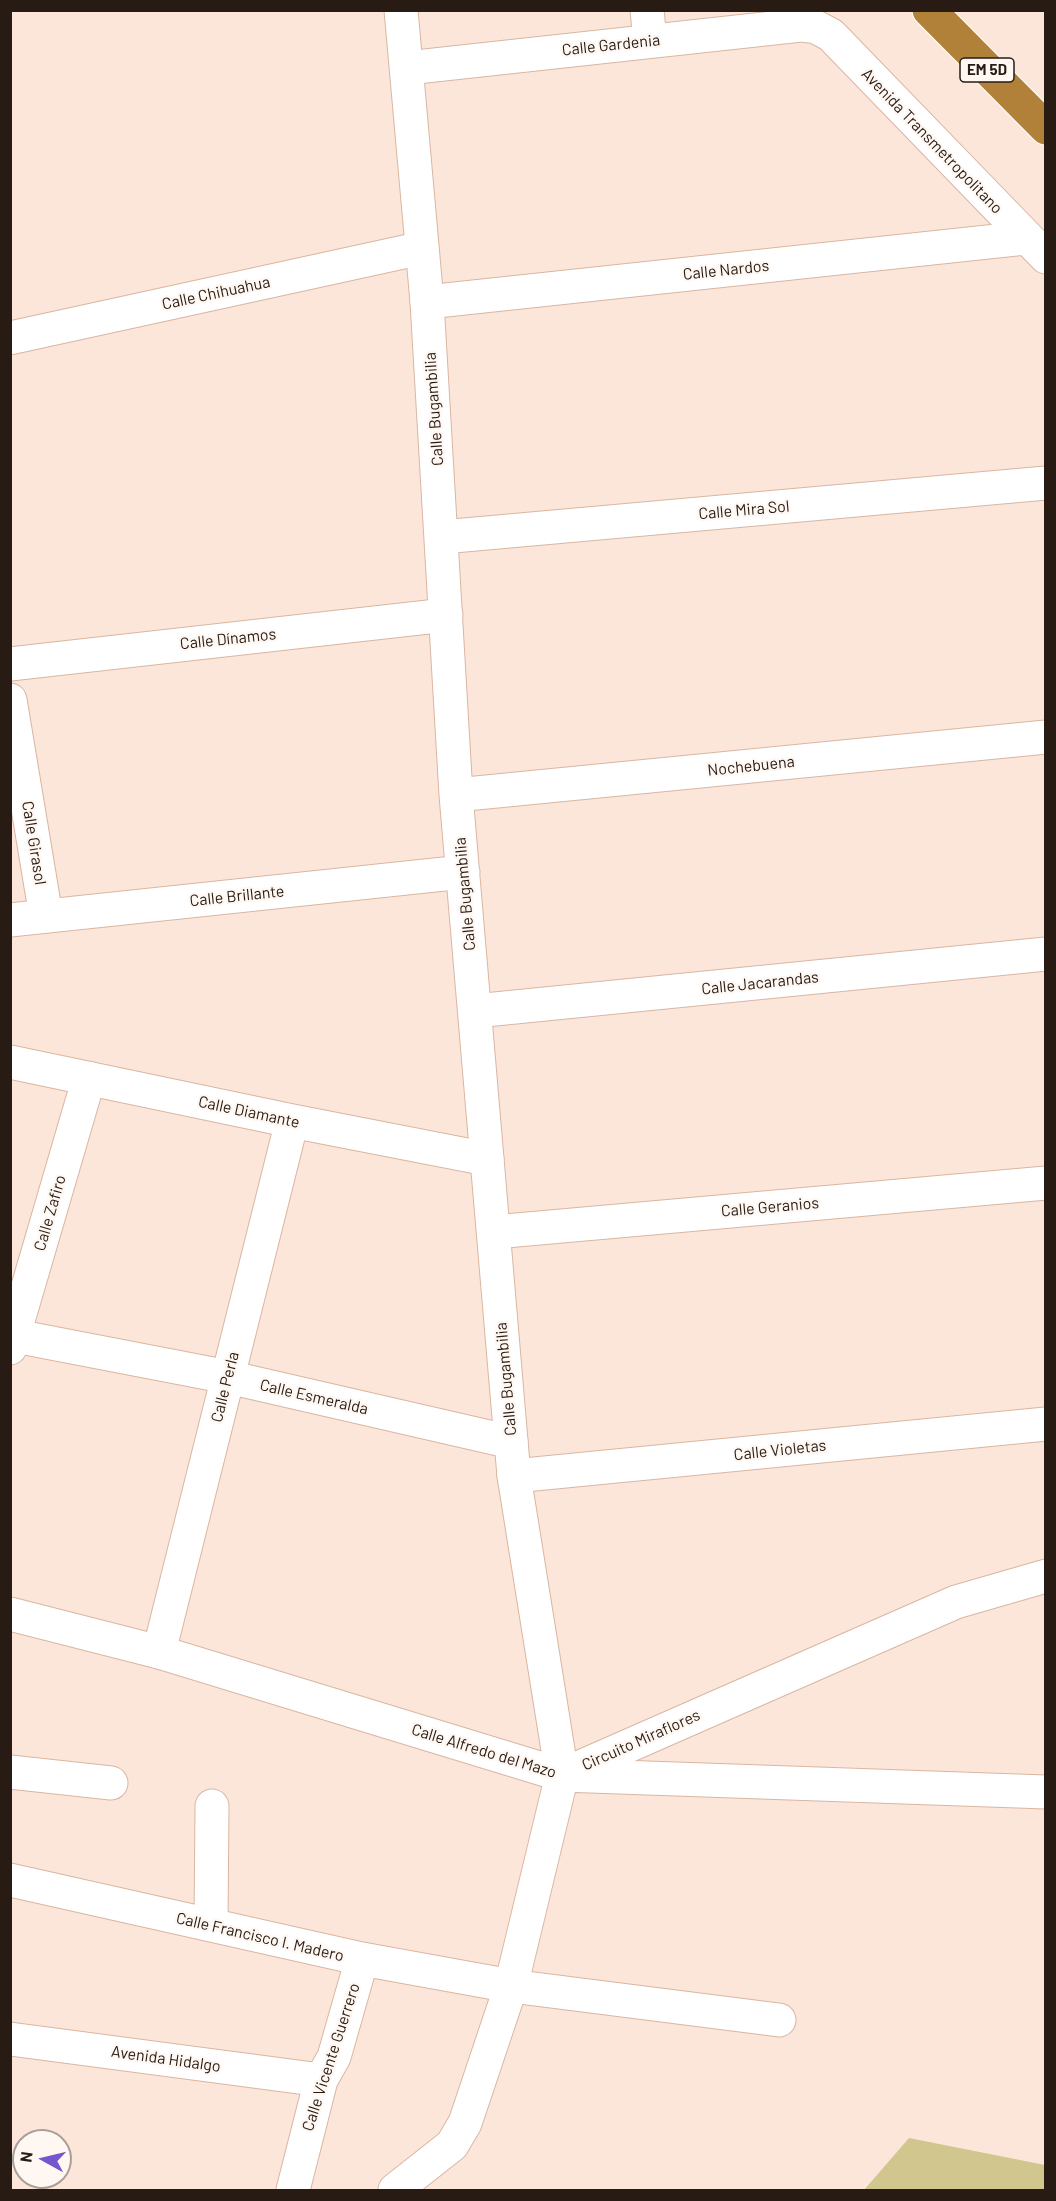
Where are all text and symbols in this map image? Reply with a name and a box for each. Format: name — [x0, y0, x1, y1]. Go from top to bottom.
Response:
street label: Calle Gardenia — [561, 30, 661, 60]
road number: EM 5D — [960, 58, 1014, 82]
street label: Avenida Transmetropolitano — [857, 64, 1007, 218]
street label: Calle Nardos — [682, 256, 770, 284]
street label: Calle Chihuahua — [160, 272, 272, 314]
street label: Calle Bugambilia — [420, 351, 448, 467]
street label: Calle Mira Sol — [698, 496, 790, 524]
street label: Calle Dínamos — [179, 624, 277, 654]
street label: Nochebuena — [706, 752, 796, 780]
street label: Calle Girasol — [18, 800, 50, 886]
street label: Calle Bugambilia — [450, 836, 480, 952]
street label: Calle Brillante — [189, 881, 285, 911]
street label: Calle Jacarandas — [700, 967, 820, 999]
street label: Calle Diamante — [197, 1092, 301, 1132]
street label: Calle Zafiro — [30, 1173, 70, 1253]
street label: Calle Geranios — [720, 1193, 820, 1221]
street label: Calle Bugambilia — [491, 1321, 521, 1437]
street label: Calle Perla — [207, 1350, 243, 1424]
street label: Calle Esmeralda — [258, 1375, 370, 1419]
street label: Calle Violetas — [733, 1436, 827, 1464]
street label: Circuito Miraflores — [579, 1705, 703, 1775]
street label: Calle Alfredo del Mazo — [409, 1720, 559, 1782]
street label: Calle Francisco I. Madero — [174, 1908, 346, 1966]
street label: Calle Vicente Guerrero — [298, 1981, 364, 2133]
street label: Avenida Hidalgo — [110, 2042, 222, 2076]
north arrow — [12, 2129, 72, 2189]
text: N — [16, 2150, 36, 2163]

